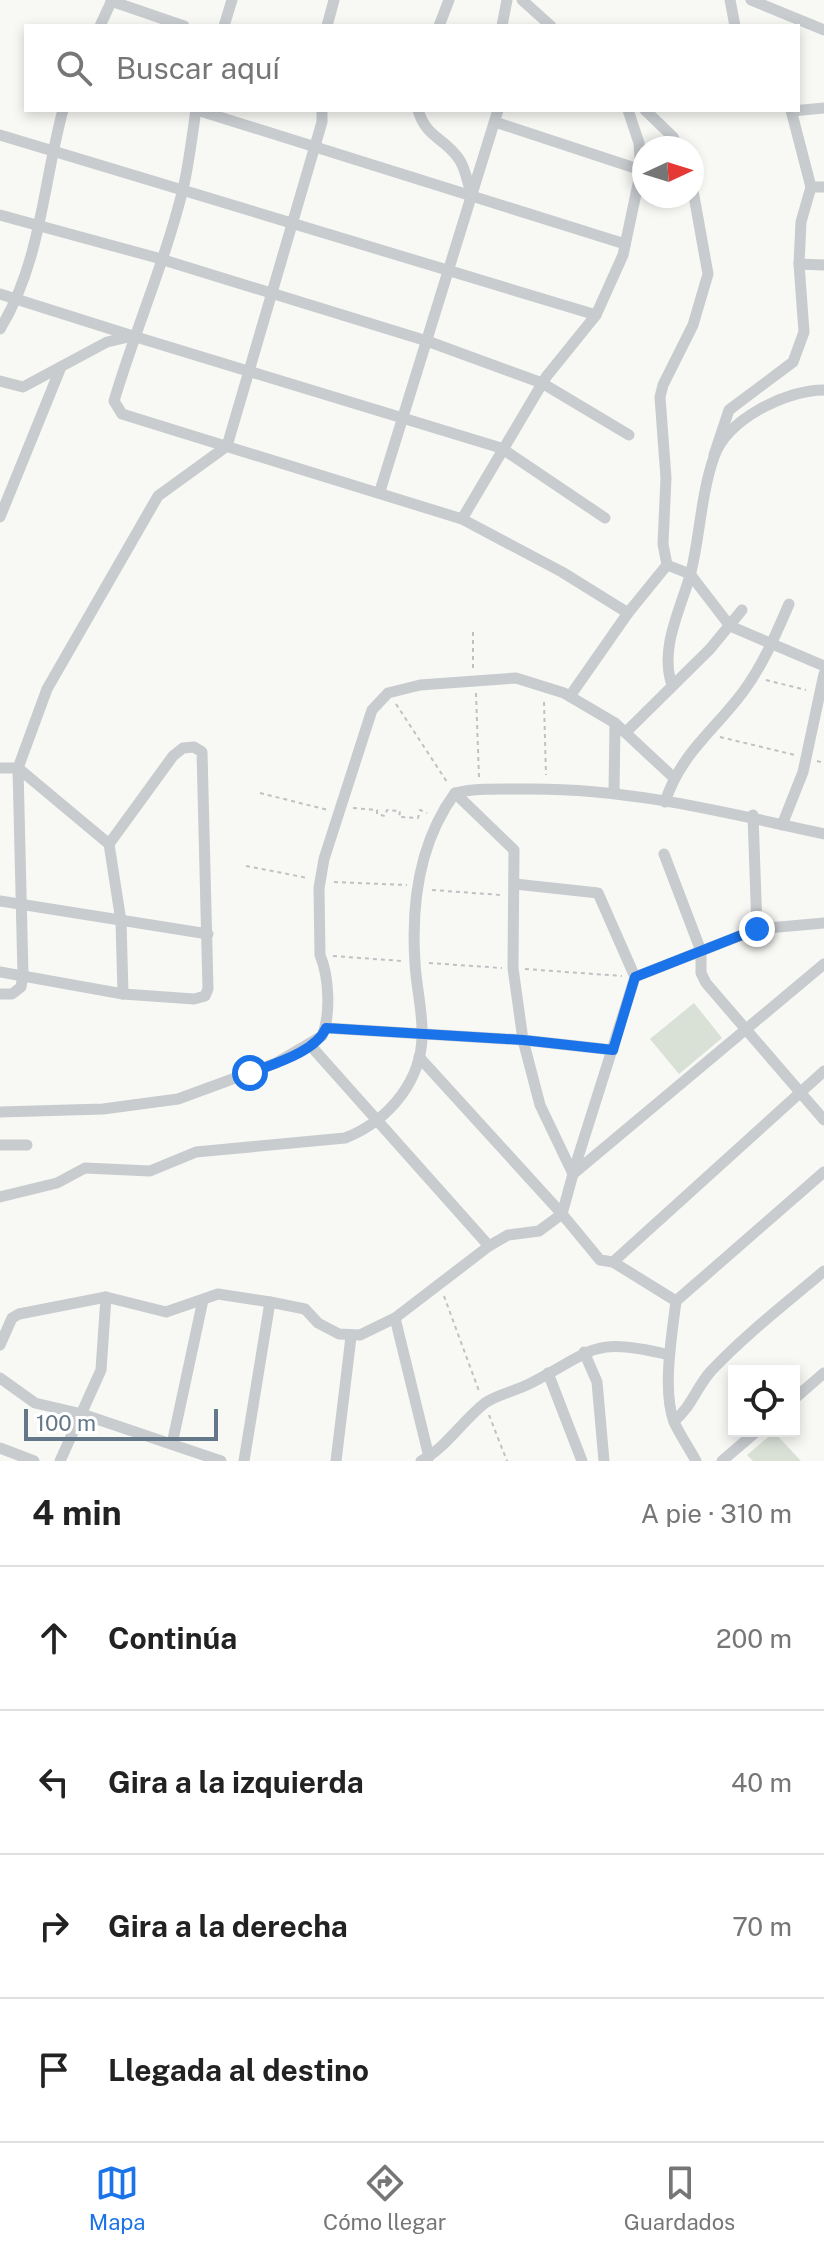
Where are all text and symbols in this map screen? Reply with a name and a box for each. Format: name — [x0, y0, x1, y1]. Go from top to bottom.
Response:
search box — [24, 24, 800, 112]
icon: search — [52, 46, 96, 90]
text: Buscar aquí — [116, 50, 280, 86]
north arrow — [632, 136, 704, 208]
route end — [739, 911, 775, 947]
route start — [232, 1055, 268, 1091]
map controls — [728, 1365, 800, 1437]
button: locate — [728, 1365, 800, 1437]
scale bar — [24, 1405, 218, 1441]
text: 100 m — [36, 1410, 96, 1436]
text: 4 min — [32, 1493, 122, 1533]
text: A pie · 310 m — [641, 1498, 792, 1529]
icon: ahead — [32, 1616, 76, 1660]
text: Continúa — [108, 1620, 237, 1656]
text: 200 m — [716, 1623, 792, 1654]
icon: left — [32, 1760, 76, 1804]
text: Gira a la izquierda — [108, 1764, 364, 1800]
text: 40 m — [731, 1767, 792, 1798]
icon: right — [32, 1904, 76, 1948]
text: Gira a la derecha — [108, 1908, 348, 1944]
text: 70 m — [732, 1911, 792, 1942]
icon: arrive — [32, 2048, 76, 2092]
text: Llegada al destino — [108, 2052, 369, 2088]
tab: Mapa — [89, 2161, 145, 2235]
tab: Cómo llegar — [323, 2161, 446, 2235]
tab: Guardados — [624, 2161, 735, 2235]

